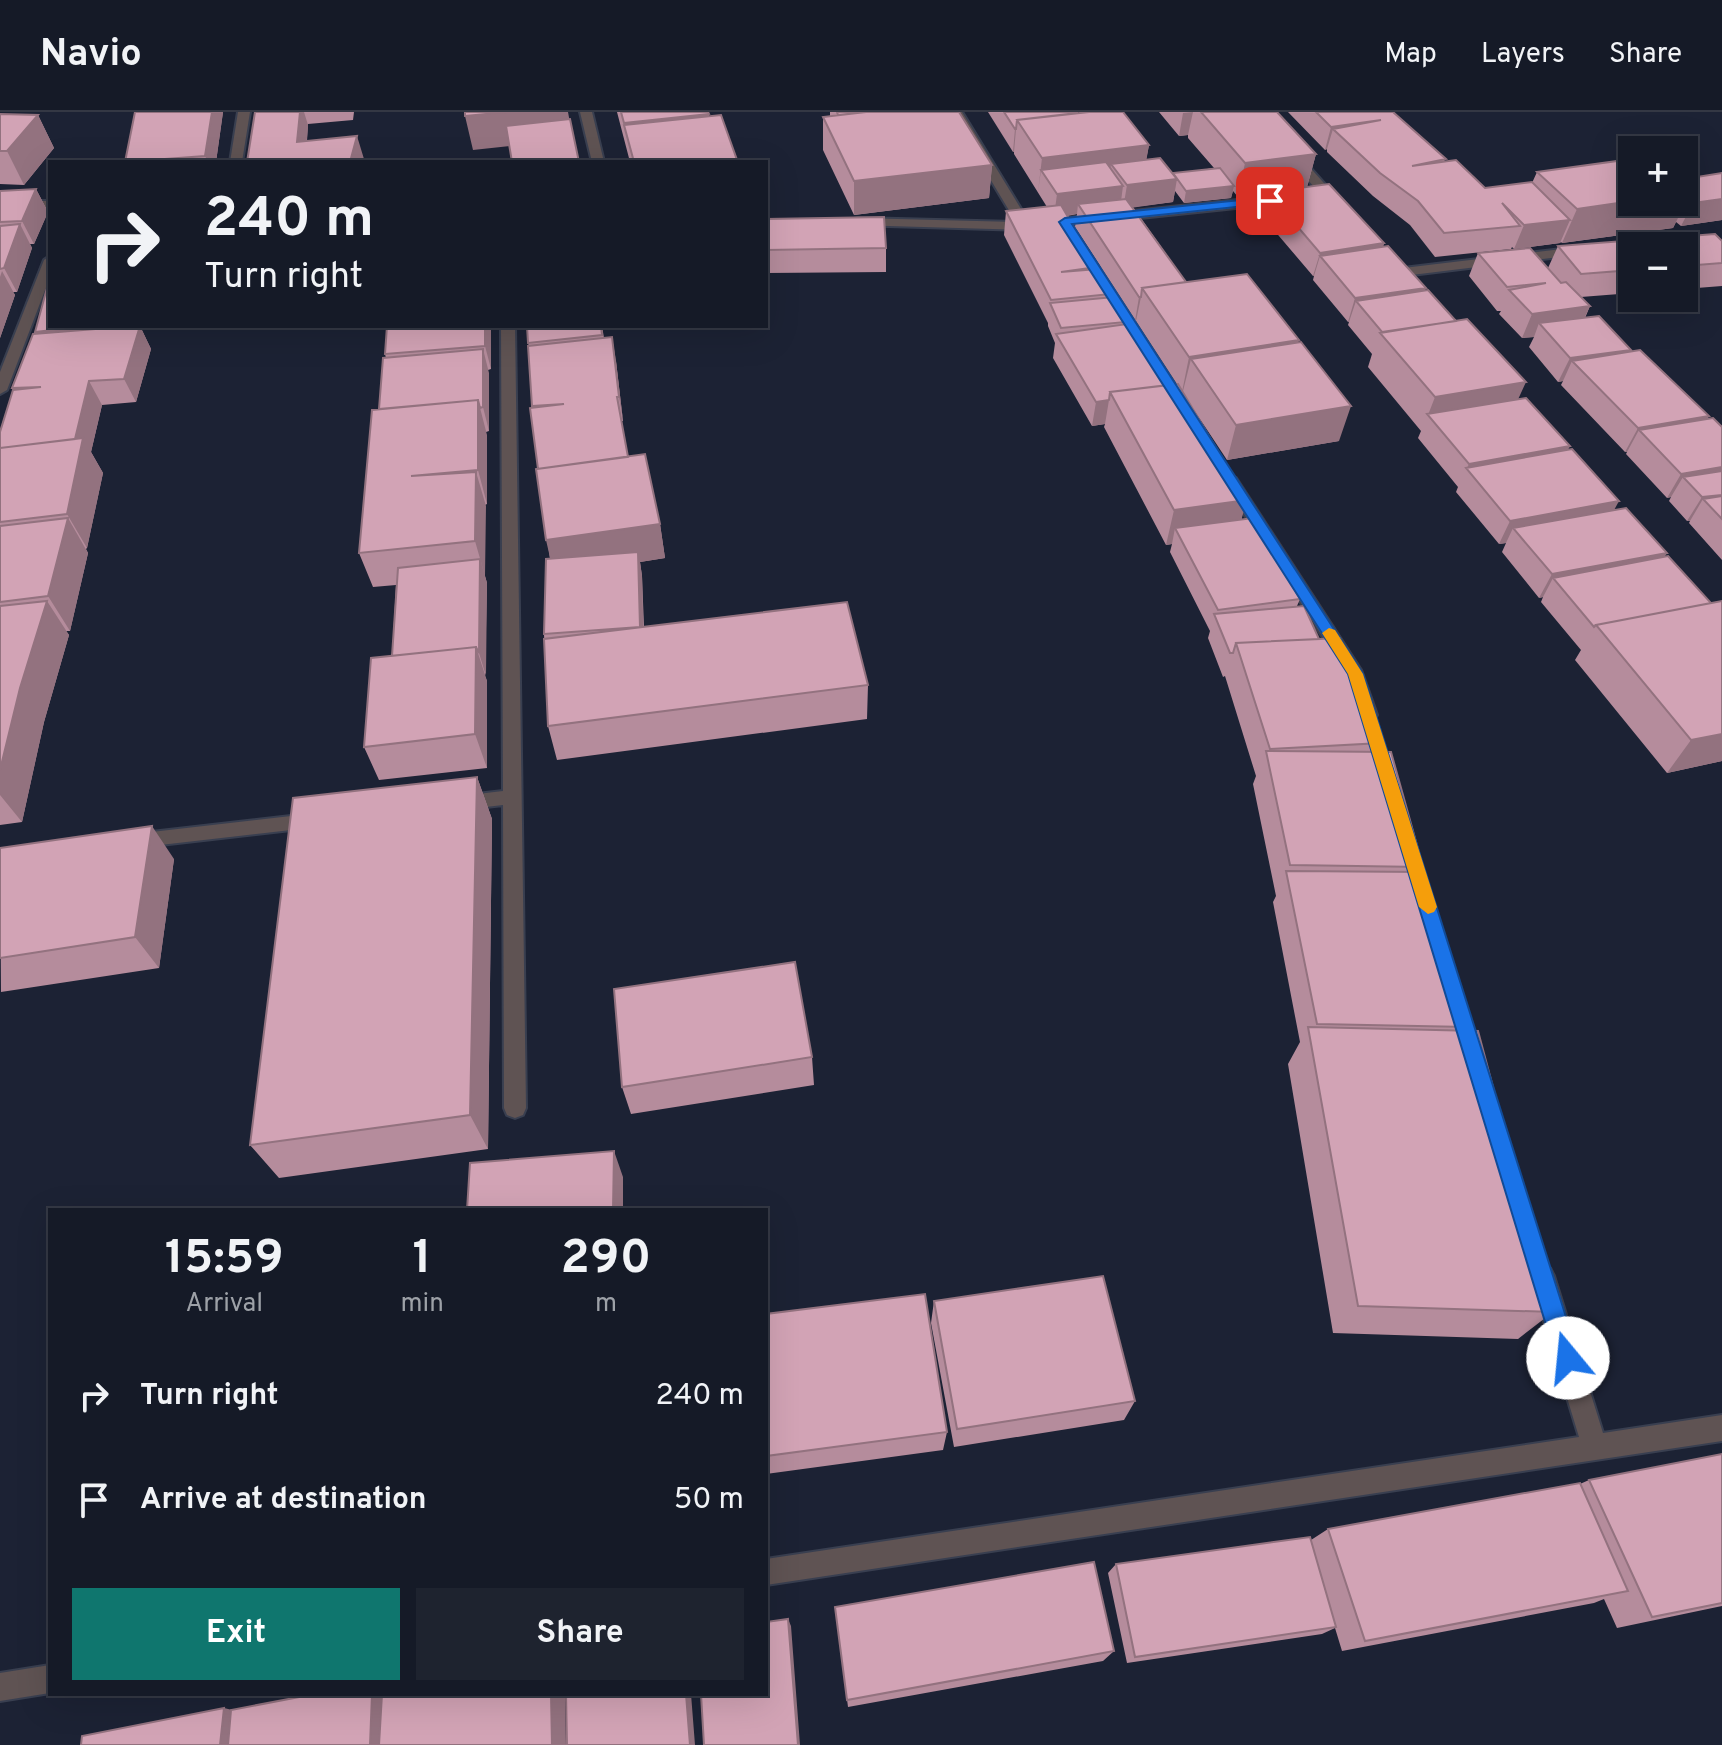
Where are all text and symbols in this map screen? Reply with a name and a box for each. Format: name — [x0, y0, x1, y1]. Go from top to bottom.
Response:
text: Navio — [40, 31, 142, 80]
text: Map — [1384, 37, 1437, 73]
text: Layers — [1481, 37, 1565, 73]
text: Share — [1609, 37, 1682, 73]
map controls — [1618, 136, 1698, 312]
button: + — [1618, 136, 1698, 216]
pin — [1236, 167, 1304, 235]
icon: arrive — [1248, 179, 1292, 223]
text: 240 m — [204, 186, 374, 256]
icon: right — [72, 192, 176, 296]
button: − — [1618, 232, 1698, 312]
text: Turn right — [204, 255, 363, 301]
text: 15:59 — [165, 1230, 284, 1290]
text: 1 — [413, 1230, 432, 1290]
text: 290 — [561, 1230, 651, 1290]
text: Arrival — [186, 1288, 263, 1321]
text: min — [401, 1288, 444, 1321]
text: m — [595, 1288, 617, 1321]
position arrow — [1526, 1316, 1610, 1400]
icon: right — [72, 1374, 116, 1418]
text: Turn right — [140, 1378, 278, 1415]
text: 240 m — [656, 1378, 744, 1415]
icon: arrive — [72, 1478, 116, 1522]
text: Arrive at destination — [140, 1482, 426, 1519]
text: 50 m — [674, 1482, 744, 1519]
button: Exit — [72, 1588, 400, 1680]
button: Share — [416, 1588, 744, 1680]

